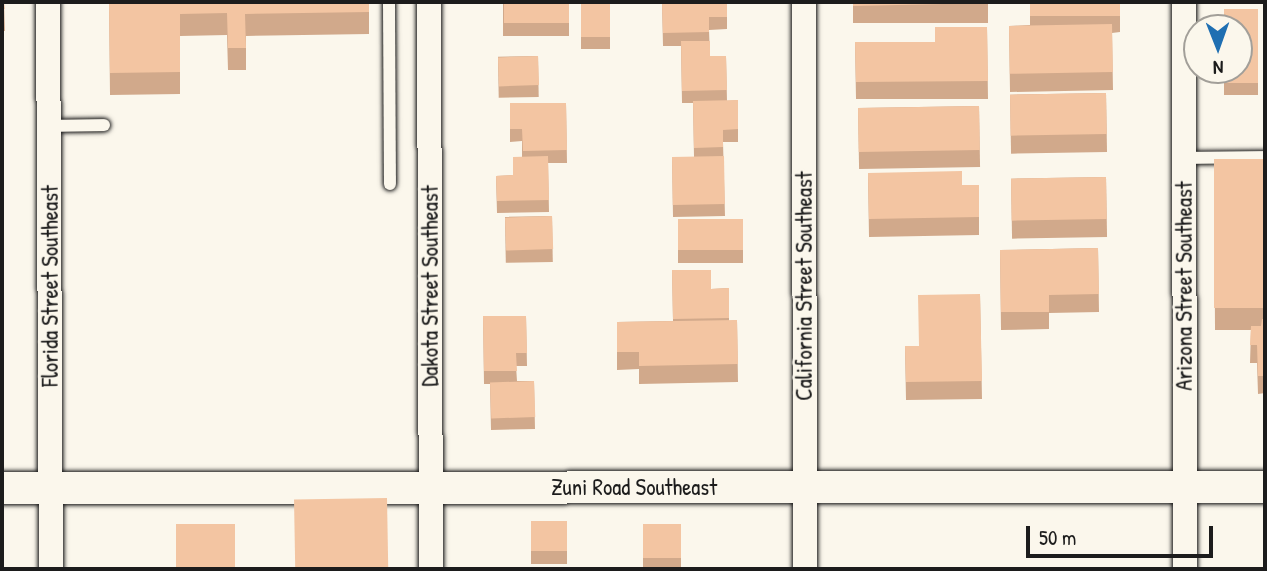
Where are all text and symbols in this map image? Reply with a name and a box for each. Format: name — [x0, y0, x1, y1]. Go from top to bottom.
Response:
north arrow — [1183, 14, 1253, 84]
text: N — [1213, 55, 1224, 81]
street label: California Street Southeast — [790, 171, 818, 401]
street label: Arizona Street Southeast — [1170, 181, 1198, 391]
street label: Florida Street Southeast — [36, 185, 64, 387]
street label: Dakota Street Southeast — [416, 185, 444, 387]
street label: Zuni Road Southeast — [551, 473, 717, 501]
scale bar — [1029, 512, 1216, 556]
text: 50 m — [1039, 523, 1076, 552]

